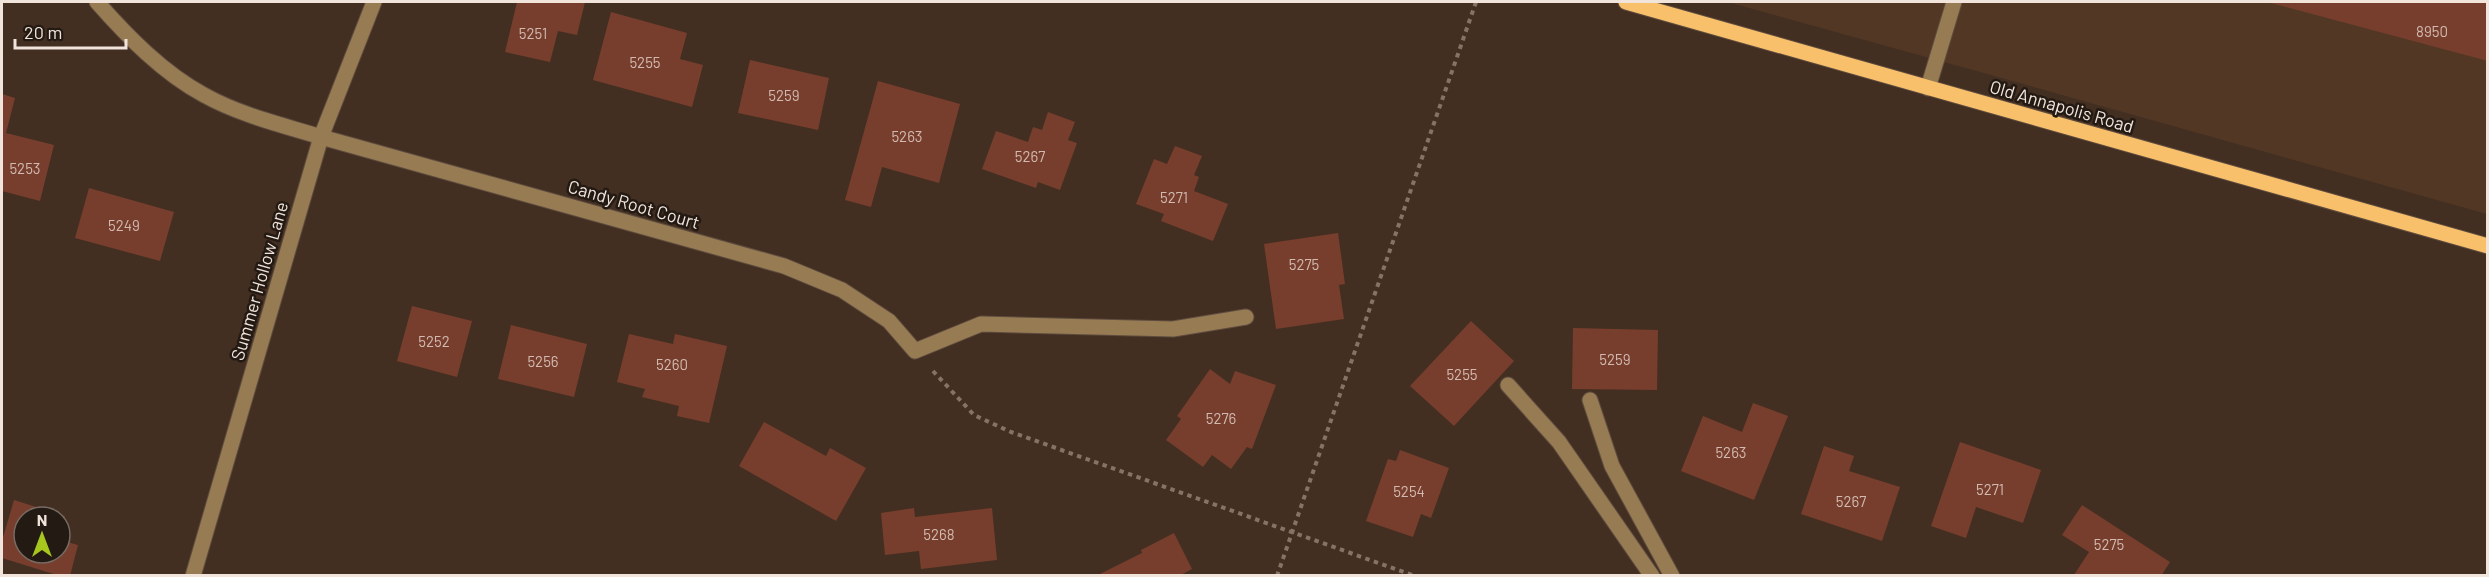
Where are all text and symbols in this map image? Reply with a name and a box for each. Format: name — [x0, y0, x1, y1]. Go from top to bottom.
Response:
scale bar — [15, 12, 126, 50]
text: 20 m — [24, 21, 62, 43]
house number: 8950 — [2416, 22, 2448, 40]
house number: 5251 — [519, 24, 547, 42]
house number: 5255 — [629, 53, 661, 71]
street label: Old Annapolis Road — [1987, 75, 2137, 137]
house number: 5259 — [768, 86, 800, 104]
house number: 5263 — [891, 127, 923, 145]
house number: 5267 — [1015, 147, 1045, 165]
house number: 5253 — [9, 159, 41, 177]
street label: Candy Root Court — [566, 175, 702, 233]
house number: 5271 — [1160, 188, 1188, 206]
street label: Summer Hollow Lane — [226, 199, 292, 363]
house number: 5249 — [108, 216, 140, 234]
house number: 5275 — [1289, 255, 1319, 273]
house number: 5252 — [418, 332, 450, 350]
house number: 5259 — [1599, 350, 1631, 368]
house number: 5256 — [527, 352, 559, 370]
house number: 5260 — [656, 355, 688, 373]
house number: 5255 — [1446, 365, 1478, 383]
house number: 5276 — [1206, 409, 1236, 427]
house number: 5263 — [1715, 443, 1747, 461]
house number: 5271 — [1976, 480, 2004, 498]
house number: 5254 — [1393, 482, 1425, 500]
house number: 5267 — [1836, 492, 1866, 510]
north arrow — [12, 505, 72, 565]
text: N — [37, 510, 47, 529]
house number: 5268 — [923, 525, 955, 543]
house number: 5275 — [2094, 535, 2124, 553]

